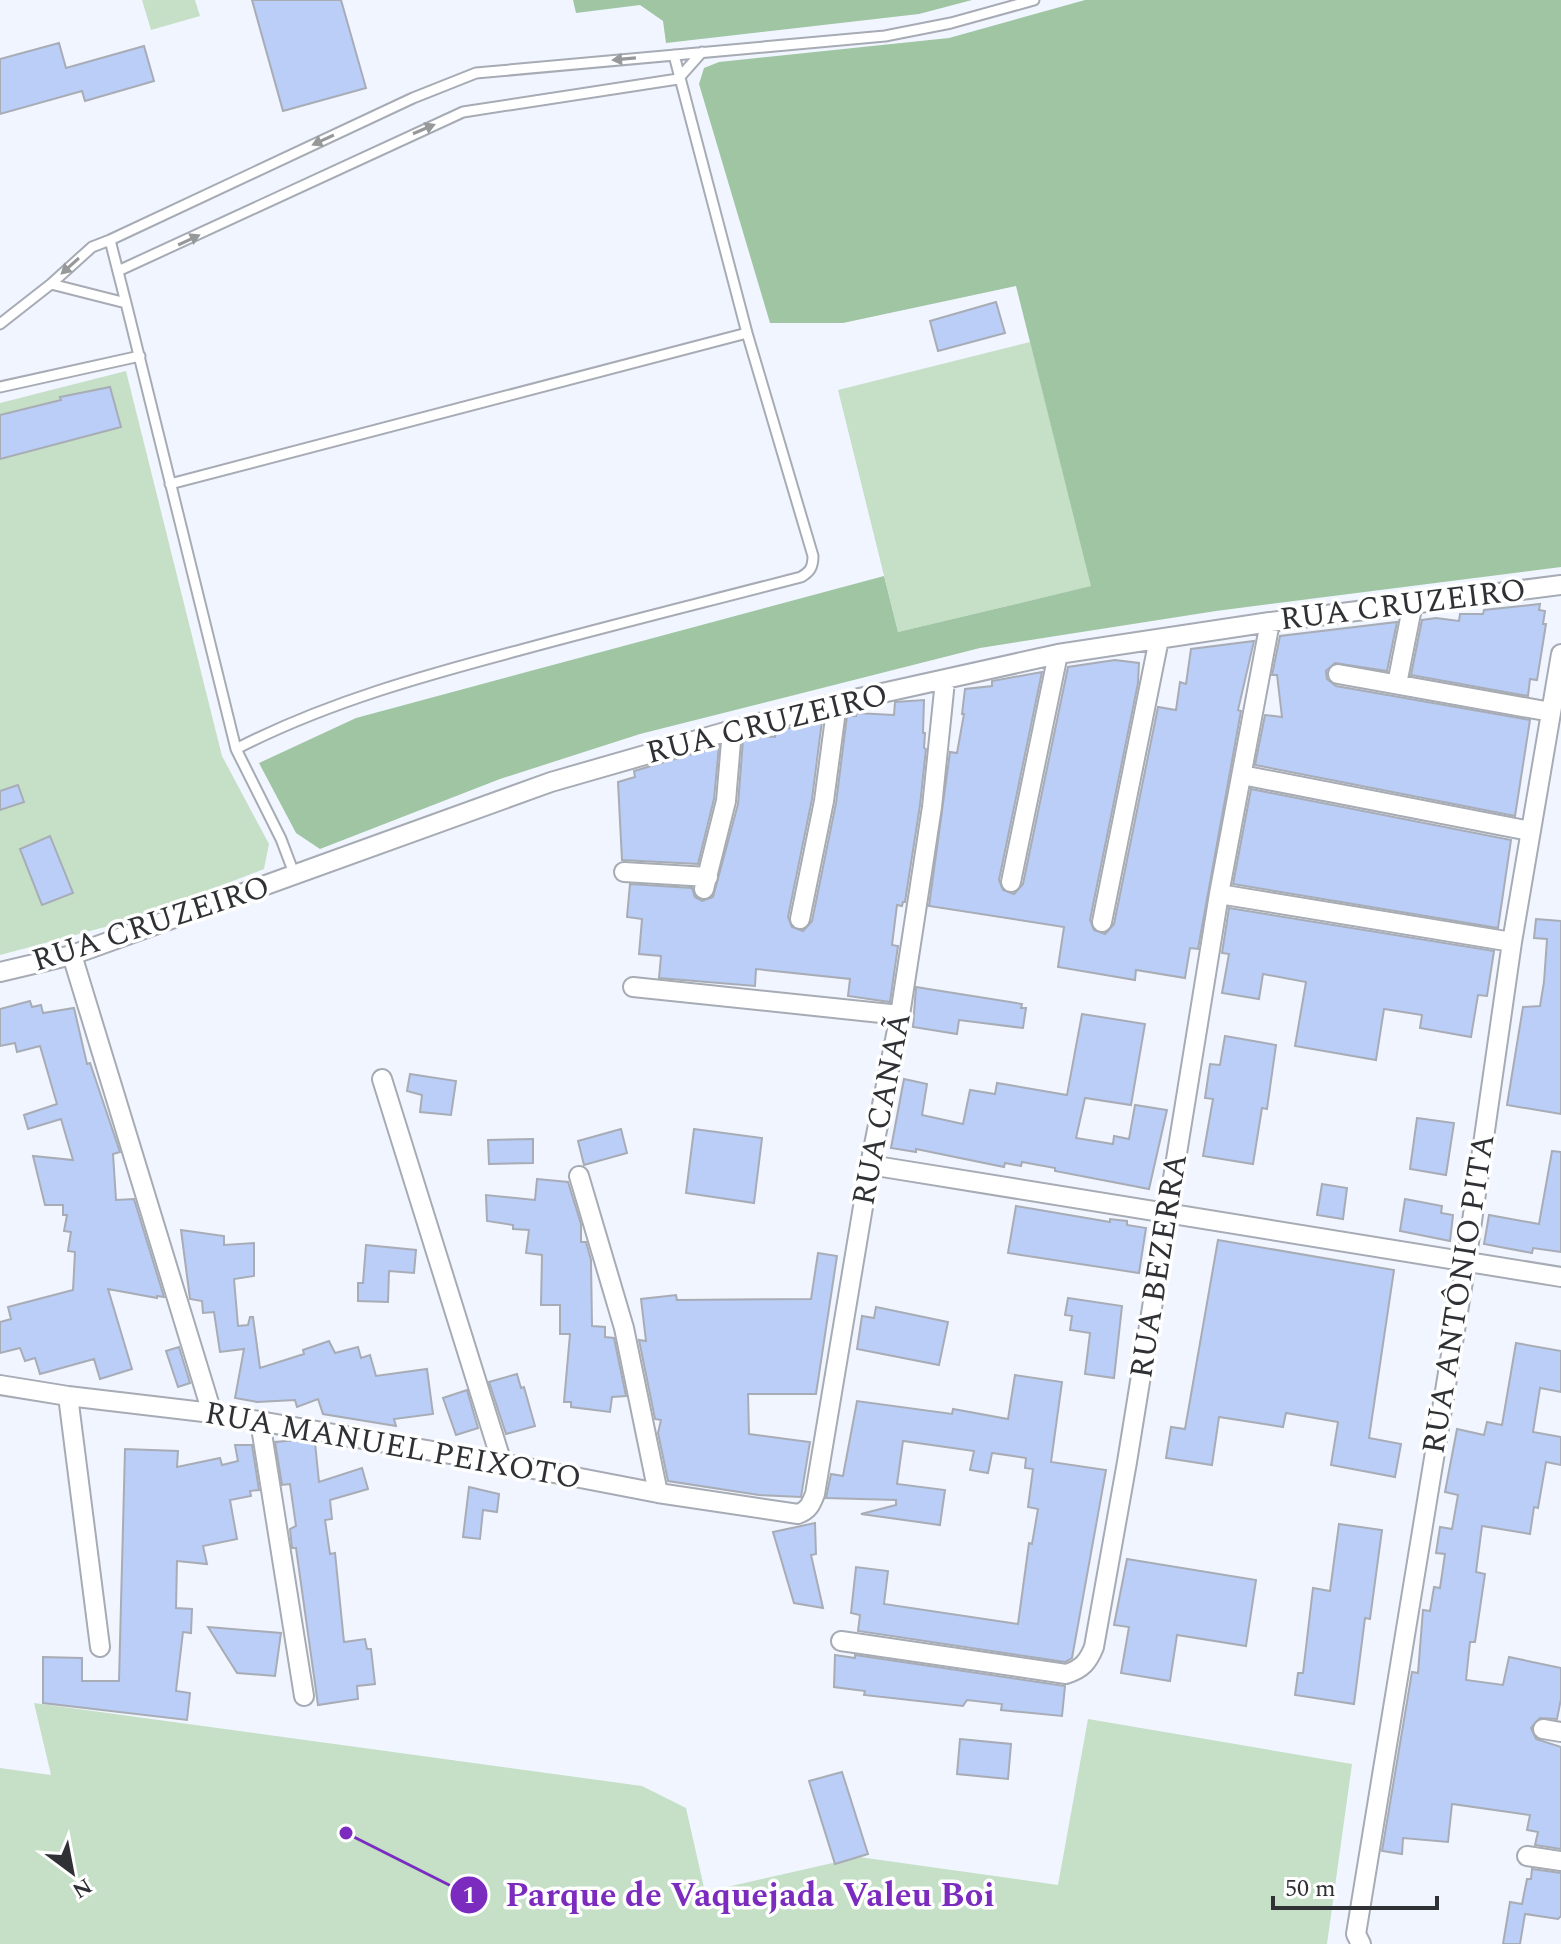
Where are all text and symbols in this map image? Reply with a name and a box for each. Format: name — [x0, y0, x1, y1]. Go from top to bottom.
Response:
one-way arrow — [611, 53, 636, 66]
one-way arrow — [412, 123, 436, 136]
one-way arrow — [311, 133, 335, 147]
one-way arrow — [177, 233, 201, 247]
one-way arrow — [61, 256, 80, 274]
street label: RUA CRUZEIRO — [1277, 566, 1529, 644]
street label: RUA CRUZEIRO — [641, 670, 893, 778]
street label: RUA CRUZEIRO — [26, 862, 276, 986]
street label: RUA CANAÃ — [839, 1008, 925, 1210]
street label: RUA ANTÔNIO PITA — [1410, 1131, 1508, 1457]
street label: RUA BEZERRA — [1117, 1150, 1201, 1382]
street label: RUA MANUEL PEIXOTO — [201, 1389, 585, 1503]
north arrow — [32, 1832, 112, 1912]
scale bar — [1273, 1860, 1437, 1910]
callout: Parque de Vaquejada Valeu Boi — [449, 1866, 1011, 1924]
text: N — [65, 1869, 98, 1906]
text: Parque de Vaquejada Valeu Boi — [505, 1870, 995, 1922]
text: 50 m — [1285, 1871, 1336, 1907]
text: 1 — [462, 1878, 476, 1914]

